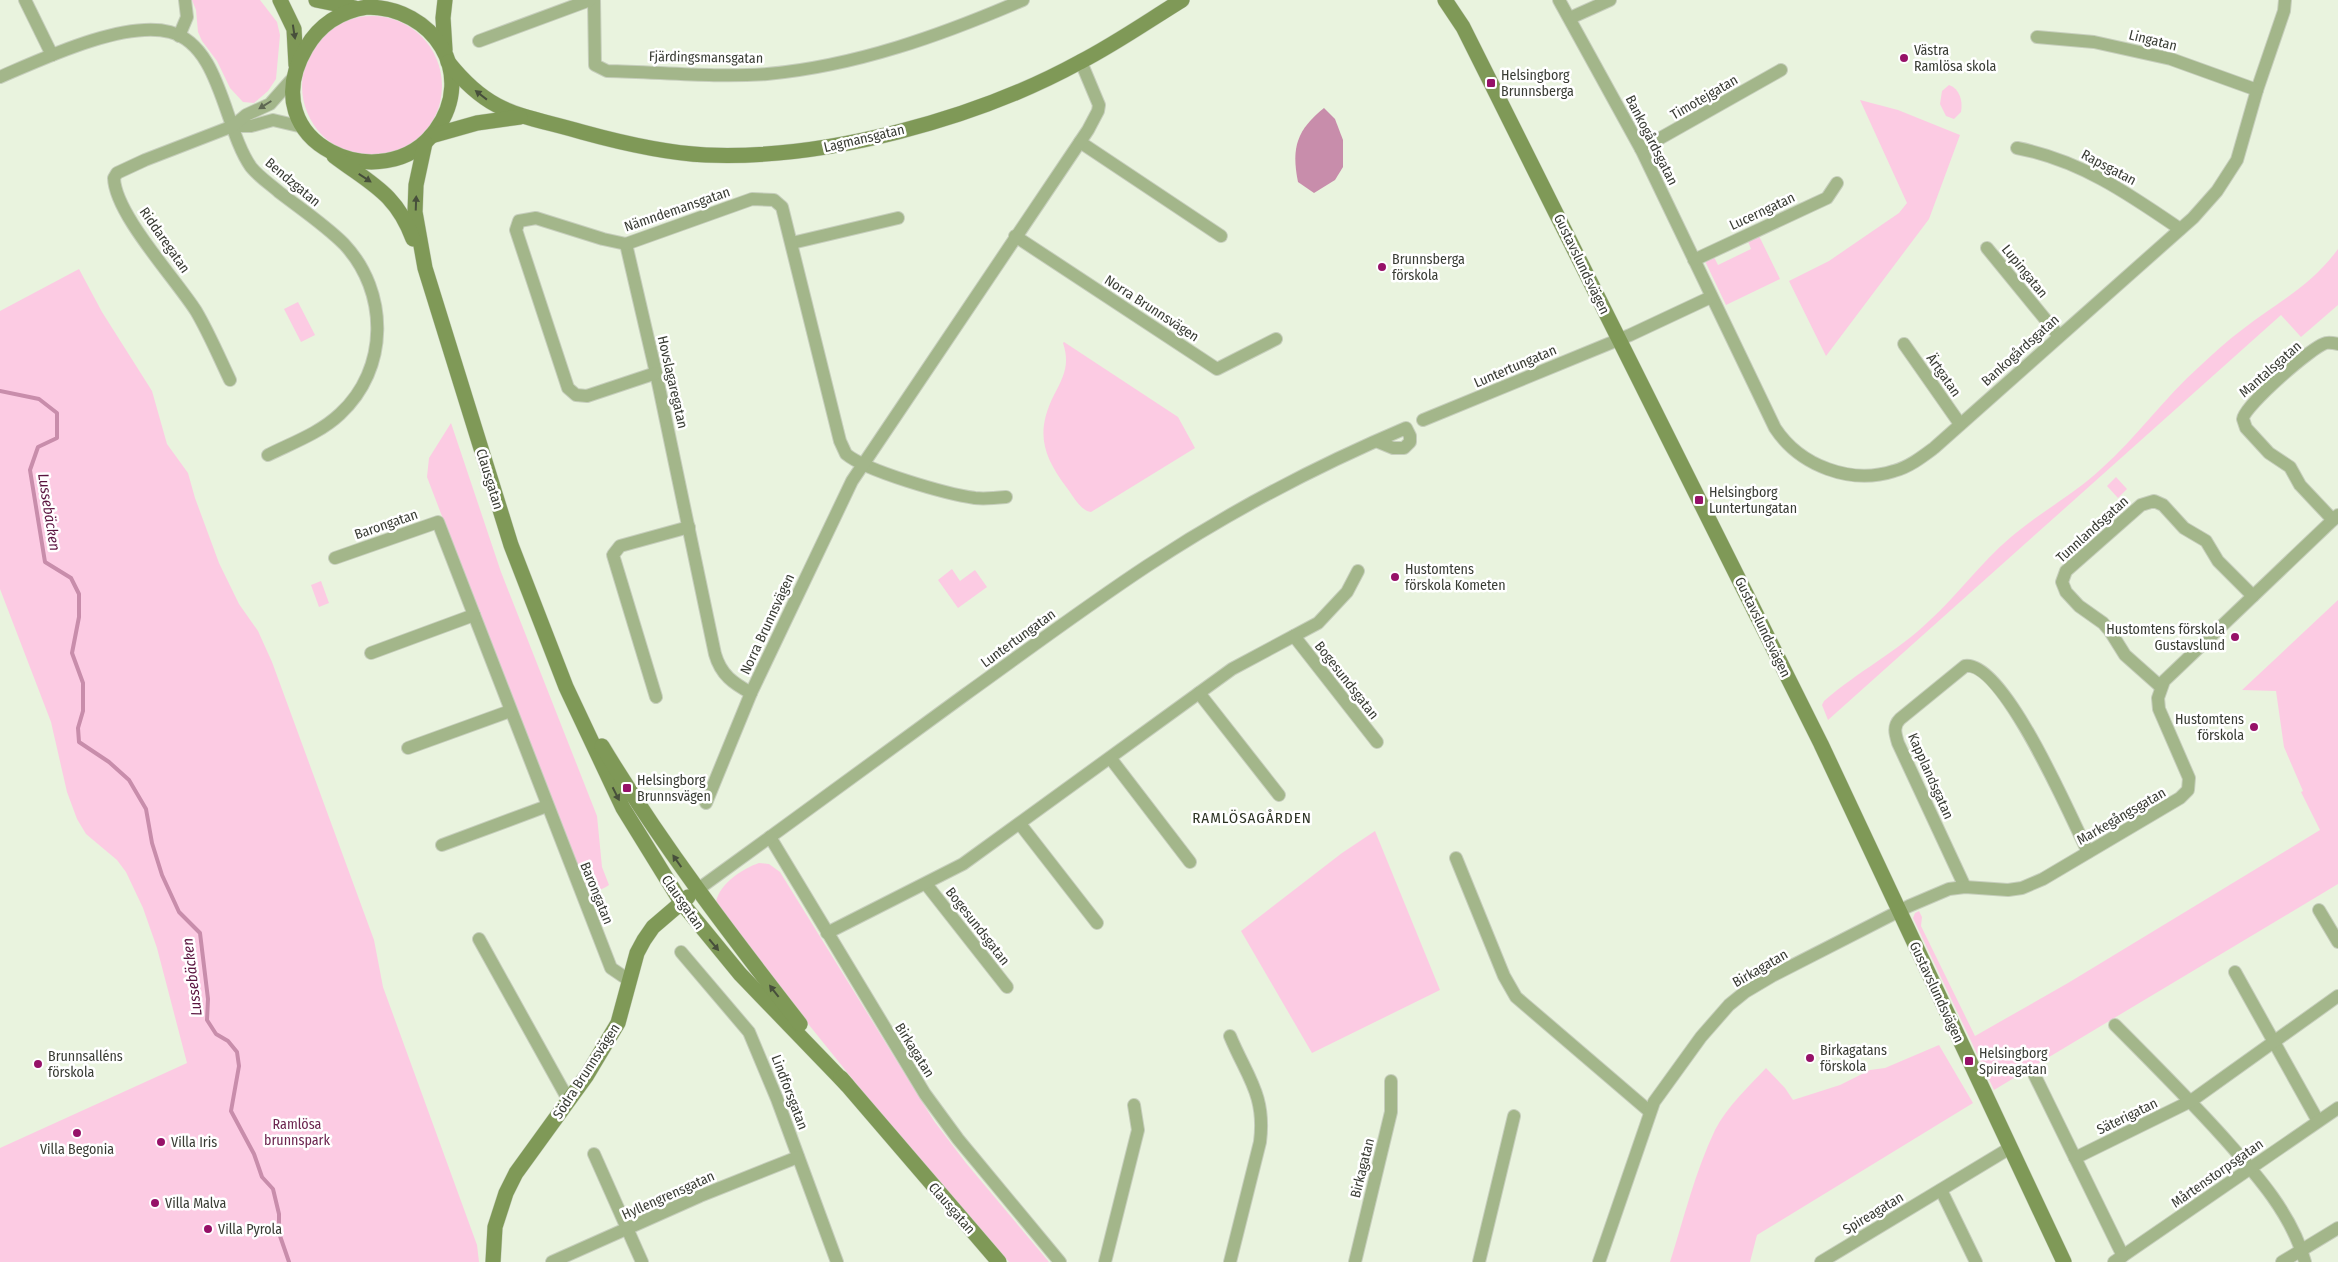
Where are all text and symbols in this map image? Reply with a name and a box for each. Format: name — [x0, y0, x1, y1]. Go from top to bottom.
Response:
one-way arrow — [290, 24, 298, 40]
street label: Lingatan — [2127, 26, 2179, 55]
place label: Västra Ramlösa skola — [1914, 42, 1997, 75]
street label: Fjärdingsmansgatan — [649, 48, 763, 67]
marker: Västra Ramlösa skola — [1898, 52, 1910, 64]
place label: Helsingborg Brunnsberga — [1501, 67, 1574, 100]
street label: Timotejgatan — [1668, 71, 1741, 124]
marker: Helsingborg Brunnsberga — [1485, 77, 1497, 89]
one-way arrow — [475, 90, 488, 101]
street label: Bankogårdsgatan — [1622, 92, 1682, 188]
one-way arrow — [259, 101, 272, 110]
street label: Lagmansgatan — [822, 121, 906, 156]
street label: Rapsgatan — [2078, 146, 2139, 189]
street label: Bendzgatan — [262, 154, 324, 210]
one-way arrow — [358, 173, 371, 183]
street label: Nämndemansgatan — [622, 183, 732, 236]
street label: Lucerngatan — [1727, 189, 1798, 234]
one-way arrow — [412, 194, 420, 210]
street label: Riddaregatan — [136, 204, 193, 276]
street label: Gustavslundsvägen — [1550, 211, 1613, 317]
street label: Lupingatan — [1998, 241, 2051, 301]
place label: Brunnsberga förskola — [1392, 251, 1465, 284]
marker: Brunnsberga förskola — [1376, 261, 1388, 273]
street label: Norra Brunnsvägen — [1101, 272, 1202, 345]
street label: Bankogårdsgatan — [1978, 311, 2063, 390]
street label: Hovslagaregatan — [654, 334, 691, 430]
street label: Mantalsgatan — [2236, 338, 2305, 401]
street label: Luntertungatan — [1471, 341, 1559, 391]
street label: Ärtgatan — [1923, 351, 1964, 400]
street label: Clausgatan — [472, 447, 507, 512]
water label: Lussebäcken — [34, 472, 64, 552]
place label: Helsingborg Luntertungatan — [1709, 484, 1797, 517]
street label: Tunnlandsgatan — [2053, 493, 2132, 566]
marker: Helsingborg Luntertungatan — [1693, 494, 1705, 506]
street label: Barongatan — [352, 506, 420, 543]
place label: Hustomtens förskola Kometen — [1405, 561, 1506, 594]
street label: Norra Brunnsvägen — [737, 571, 798, 677]
marker: Hustomtens förskola Kometen — [1389, 571, 1401, 583]
street label: Gustavslundsvägen — [1731, 574, 1794, 680]
street label: Luntertungatan — [978, 606, 1059, 671]
place label: Hustomtens förskola Gustavslund — [2106, 621, 2225, 654]
marker: Hustomtens förskola Gustavslund — [2229, 631, 2241, 643]
street label: Bogesundsgatan — [1311, 638, 1382, 723]
place label: Hustomtens förskola — [2175, 711, 2244, 744]
marker: Hustomtens förskola — [2248, 721, 2260, 733]
street label: Kapplandsgatan — [1904, 731, 1957, 822]
place label: Helsingborg Brunnsvägen — [637, 772, 711, 805]
marker: Helsingborg Brunnsvägen — [621, 782, 633, 794]
street label: Markegångsgatan — [2074, 784, 2169, 849]
one-way arrow — [612, 787, 620, 802]
district label: RAMLÖSAGÅRDEN — [1192, 809, 1312, 827]
one-way arrow — [672, 855, 682, 868]
street label: Barongatan — [576, 860, 617, 927]
street label: Clausgatan — [658, 872, 708, 933]
street label: Bogesundsgatan — [942, 884, 1013, 969]
water label: Lussebäcken — [178, 937, 206, 1017]
one-way arrow — [709, 938, 720, 951]
street label: Gustavslundsvägen — [1906, 939, 1967, 1045]
street label: Birkagatan — [1730, 946, 1791, 991]
one-way arrow — [769, 985, 780, 998]
street label: Södra Brunnsvägen — [549, 1020, 624, 1122]
street label: Birkagatan — [891, 1020, 938, 1081]
place label: Birkagatans förskola — [1820, 1042, 1887, 1075]
place label: Helsingborg Spireagatan — [1979, 1045, 2048, 1078]
place label: Brunnsalléns förskola — [48, 1048, 123, 1081]
street label: Lindforsgatan — [767, 1052, 812, 1132]
marker: Birkagatans förskola — [1804, 1052, 1816, 1064]
marker: Helsingborg Spireagatan — [1963, 1055, 1975, 1067]
marker: Brunnsalléns förskola — [32, 1058, 44, 1070]
street label: Säterigatan — [2094, 1094, 2160, 1138]
park label: Ramlösa brunnspark — [264, 1116, 330, 1149]
marker: Villa Begonia — [71, 1127, 83, 1139]
place label: Villa Iris — [171, 1134, 217, 1151]
street label: Mårtenstorpsgatan — [2168, 1135, 2267, 1211]
marker: Villa Iris — [155, 1136, 167, 1148]
street label: Birkagatan — [1347, 1136, 1378, 1200]
place label: Villa Begonia — [40, 1141, 114, 1158]
street label: Hyllengrensgatan — [619, 1167, 717, 1223]
street label: Clausgatan — [925, 1179, 979, 1238]
street label: Spireagatan — [1840, 1189, 1907, 1238]
place label: Villa Malva — [165, 1195, 226, 1212]
marker: Villa Malva — [149, 1197, 161, 1209]
place label: Villa Pyrola — [218, 1221, 282, 1238]
marker: Villa Pyrola — [202, 1223, 214, 1235]

